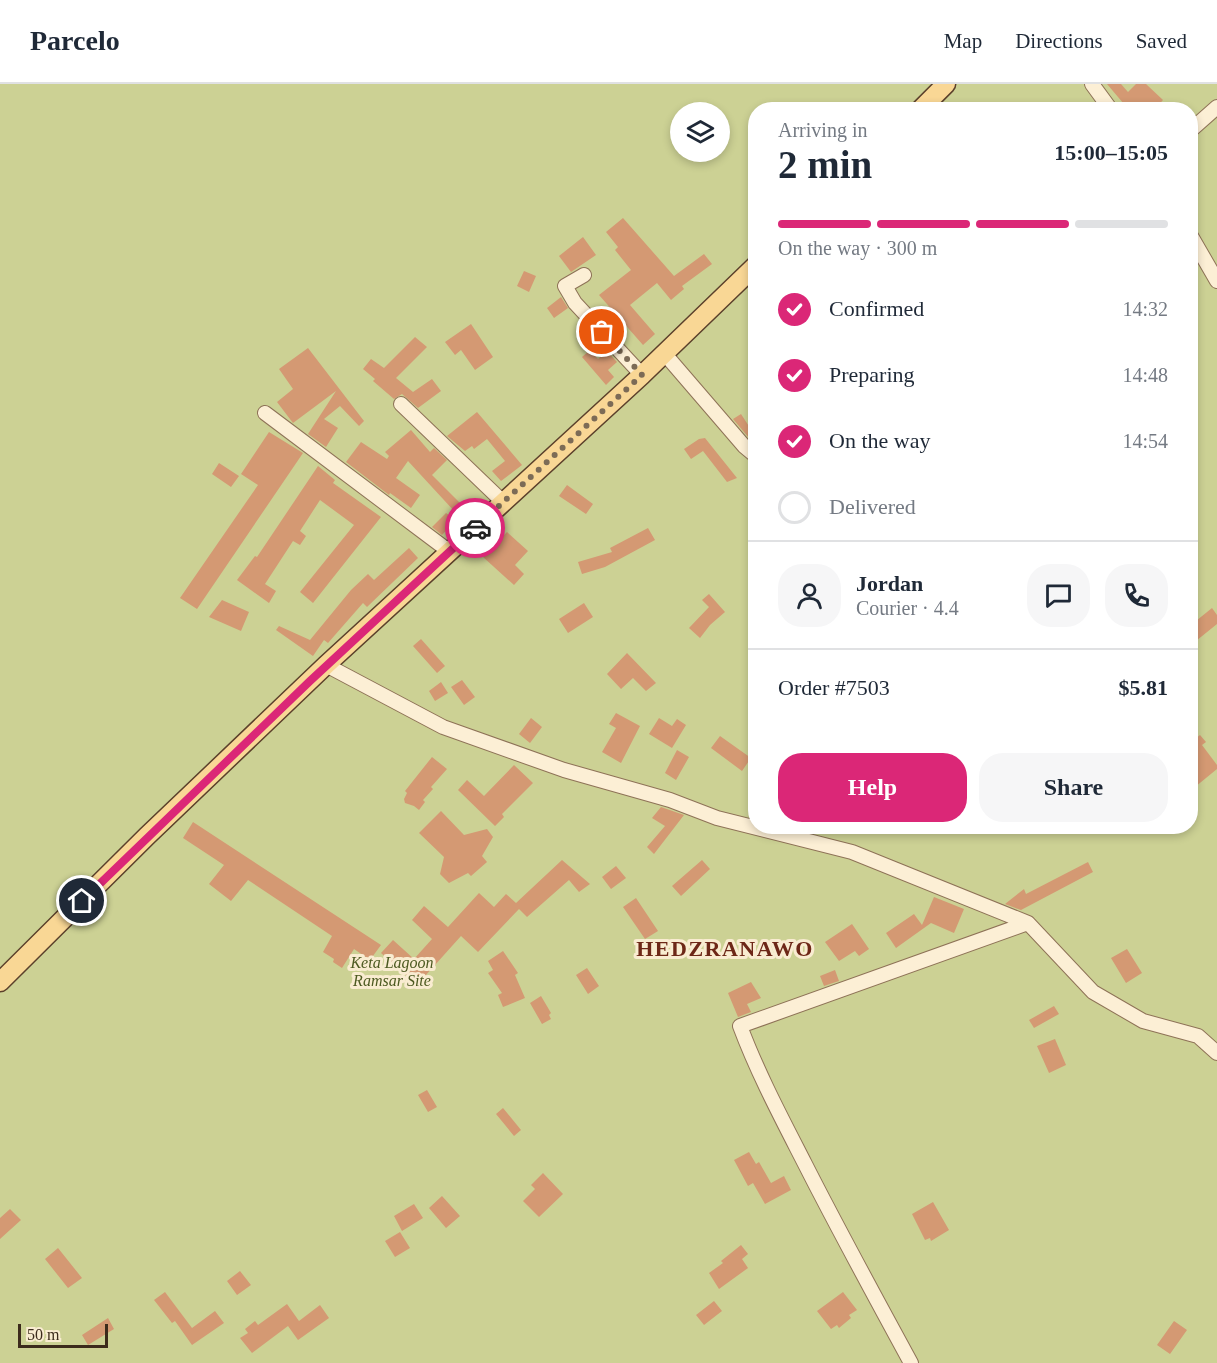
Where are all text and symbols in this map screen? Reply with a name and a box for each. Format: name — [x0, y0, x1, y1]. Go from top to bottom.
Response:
text: Parcelo — [30, 25, 120, 56]
text: Map — [944, 29, 982, 53]
text: Directions — [1015, 29, 1103, 53]
text: Saved — [1136, 29, 1187, 53]
map controls — [670, 102, 730, 162]
button: layers — [670, 102, 730, 162]
text: Arriving in — [778, 119, 867, 141]
text: 15:00–15:05 — [1054, 140, 1168, 165]
text: 2 min — [778, 143, 872, 186]
text: On the way · 300 m — [778, 237, 937, 259]
icon: check — [778, 293, 811, 326]
text: Confirmed — [829, 296, 924, 321]
text: 14:32 — [1122, 298, 1168, 320]
pin — [576, 306, 627, 357]
icon: bag — [585, 315, 618, 348]
icon: check — [778, 359, 811, 392]
text: Preparing — [829, 362, 915, 387]
text: 14:48 — [1122, 364, 1168, 386]
icon: check — [778, 425, 811, 458]
text: On the way — [829, 428, 930, 453]
text: 14:54 — [1122, 430, 1168, 452]
text: Delivered — [829, 494, 916, 519]
courier — [445, 498, 505, 558]
icon: car — [459, 512, 492, 545]
button: person — [778, 564, 841, 627]
button: chat — [1027, 564, 1090, 627]
button: phone — [1105, 564, 1168, 627]
text: Jordan — [856, 571, 923, 596]
text: Courier · 4.4 — [856, 597, 959, 619]
text: Order #7503 — [778, 675, 890, 700]
text: $5.81 — [1119, 675, 1168, 700]
button: Help — [778, 753, 967, 822]
button: Share — [979, 753, 1168, 822]
pin — [56, 875, 107, 926]
icon: home — [65, 884, 98, 917]
district label: HEDZRANAWO — [636, 936, 814, 961]
park label: Keta Lagoon Ramsar Site — [349, 954, 434, 989]
scale bar — [18, 1321, 108, 1348]
text: 50 m — [27, 1326, 59, 1343]

